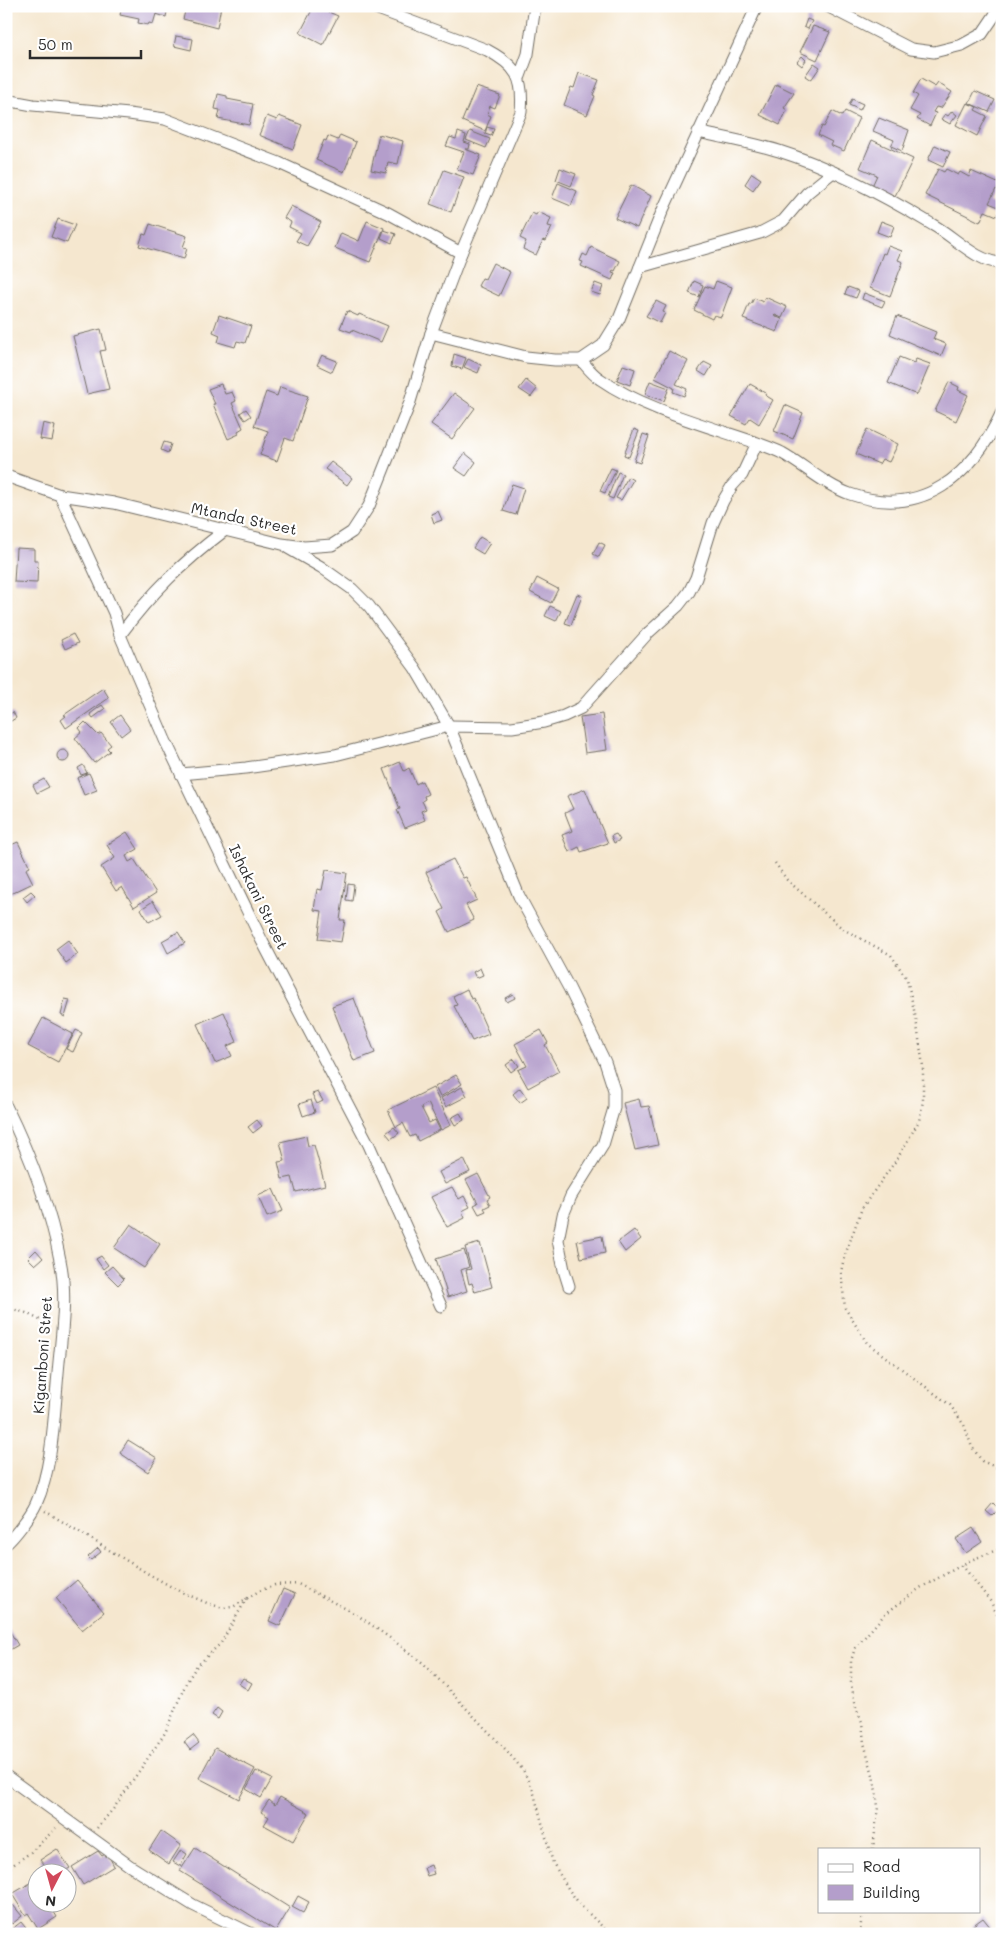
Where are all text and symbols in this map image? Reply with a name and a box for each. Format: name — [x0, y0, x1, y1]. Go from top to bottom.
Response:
scale bar — [30, 28, 141, 60]
text: 50 m — [38, 34, 73, 54]
street label: Mtanda Street — [189, 497, 299, 539]
street label: Ishakani Street — [225, 841, 293, 952]
street label: Kigamboni Stret — [28, 1295, 56, 1415]
legend — [818, 1848, 980, 1912]
text: Road — [863, 1856, 900, 1876]
north arrow — [28, 1862, 78, 1912]
text: Building — [863, 1882, 920, 1902]
text: N — [44, 1891, 57, 1911]

